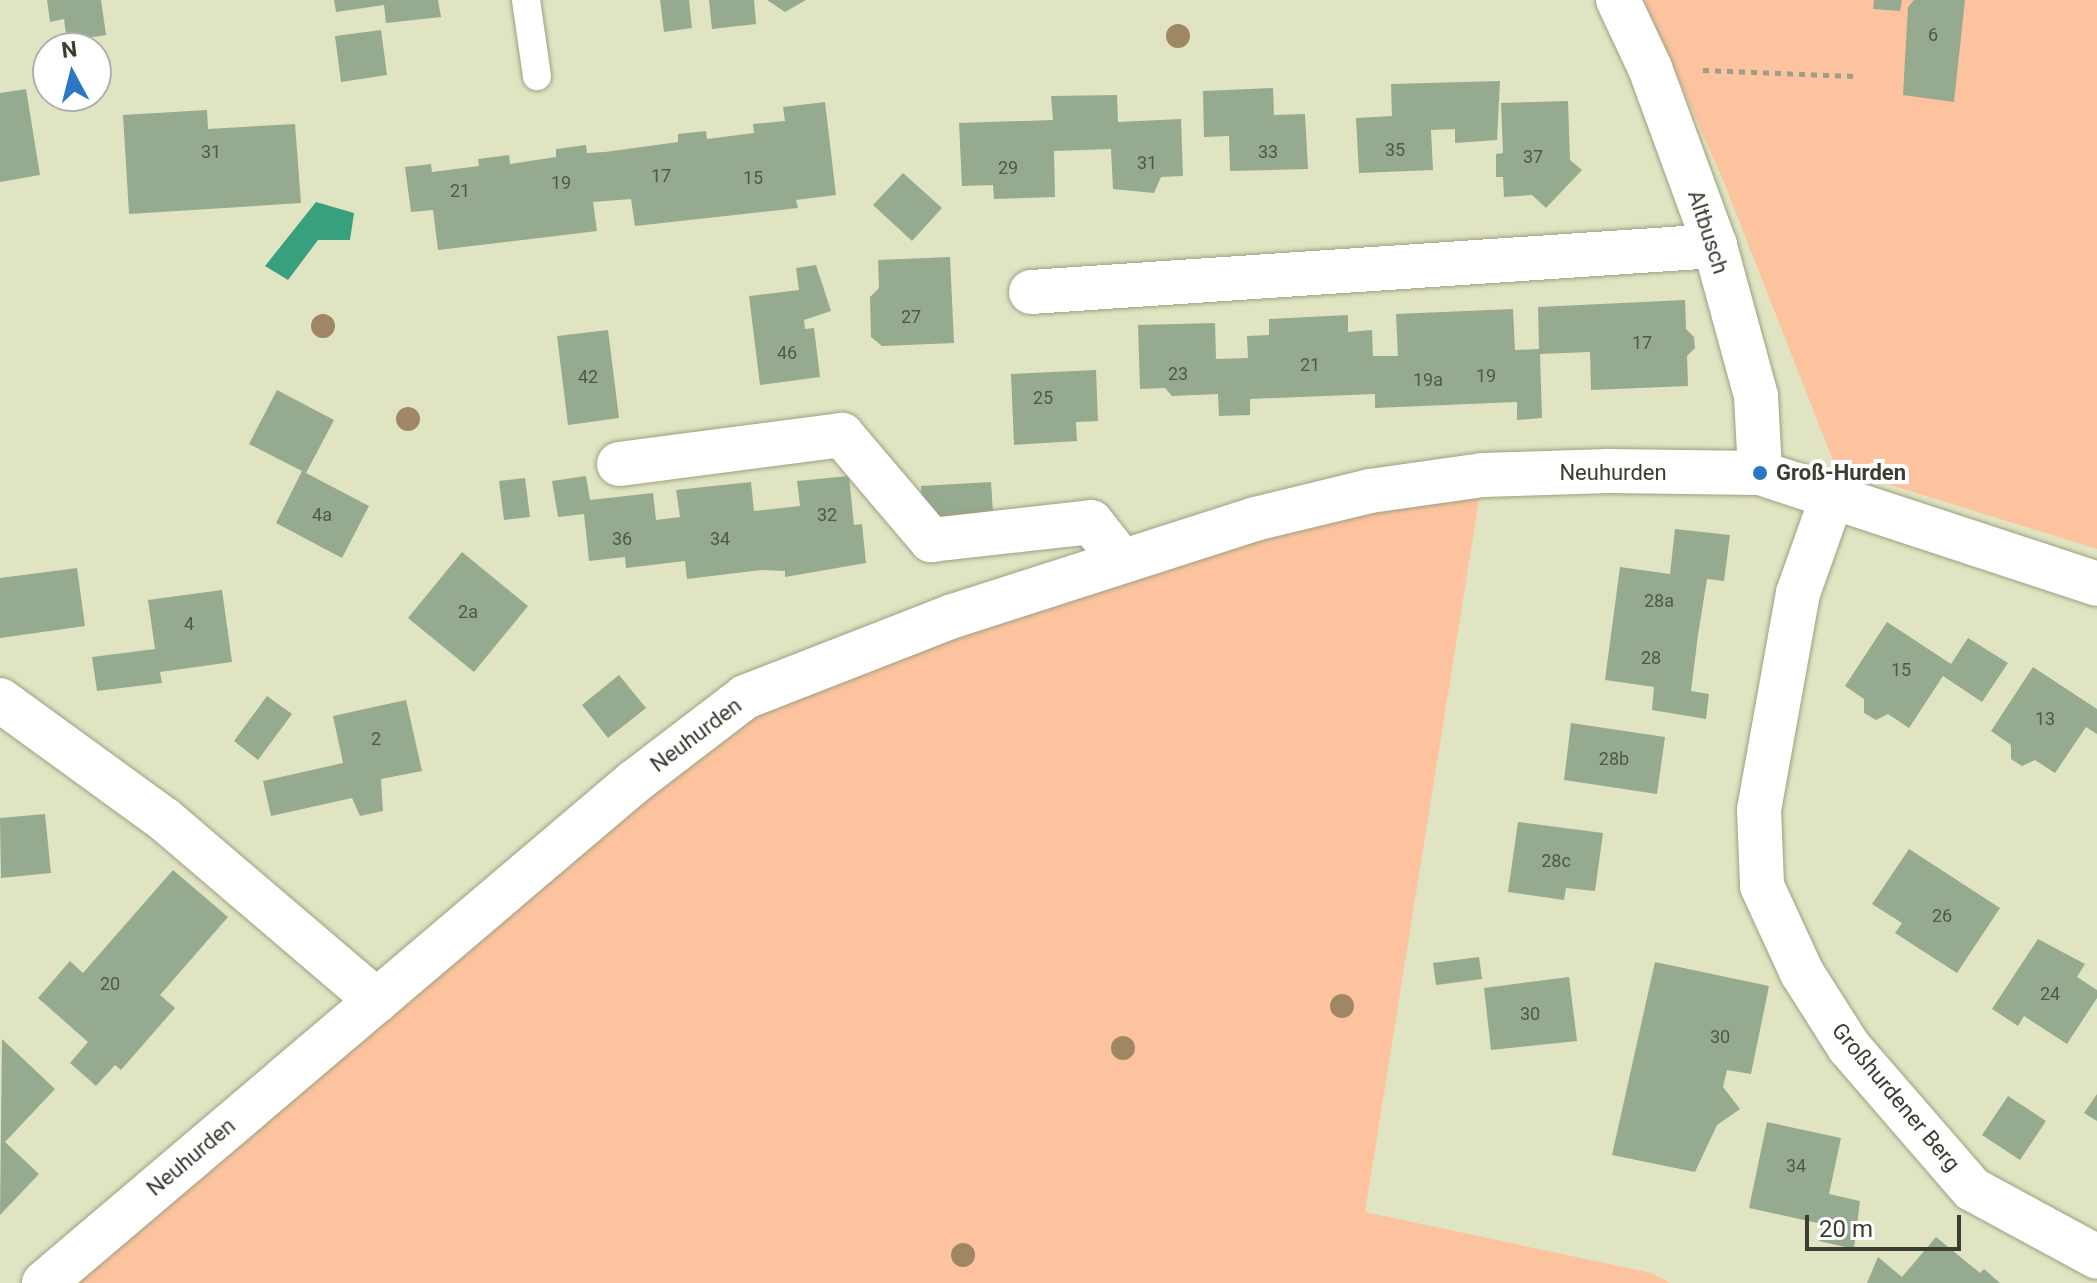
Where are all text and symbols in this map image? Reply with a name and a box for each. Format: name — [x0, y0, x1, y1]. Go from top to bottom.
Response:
house number: 6 — [1928, 24, 1938, 46]
north arrow — [32, 32, 112, 112]
text: N — [60, 36, 78, 63]
house number: 35 — [1385, 139, 1405, 161]
house number: 31 — [201, 141, 221, 163]
house number: 33 — [1258, 141, 1278, 163]
house number: 37 — [1523, 146, 1543, 168]
house number: 31 — [1137, 152, 1157, 174]
house number: 29 — [998, 157, 1018, 179]
house number: 17 — [651, 165, 671, 187]
house number: 15 — [743, 167, 763, 189]
house number: 19 — [551, 172, 571, 194]
house number: 21 — [450, 180, 470, 202]
street label: Altbusch — [1682, 187, 1734, 277]
house number: 27 — [901, 306, 921, 328]
house number: 17 — [1632, 332, 1652, 354]
house number: 46 — [777, 342, 797, 364]
house number: 21 — [1300, 354, 1320, 376]
house number: 23 — [1168, 363, 1188, 385]
house number: 19 — [1476, 365, 1496, 387]
house number: 42 — [578, 366, 598, 388]
house number: 19a — [1413, 369, 1443, 391]
house number: 25 — [1033, 387, 1053, 409]
street label: Neuhurden — [1559, 460, 1667, 486]
place label: Groß-Hurden — [1776, 460, 1906, 486]
marker: Groß-Hurden — [1751, 464, 1769, 482]
house number: 4a — [312, 504, 332, 526]
house number: 32 — [817, 504, 837, 526]
house number: 36 — [612, 528, 632, 550]
house number: 34 — [710, 528, 730, 550]
house number: 28a — [1644, 590, 1674, 612]
house number: 2a — [458, 601, 478, 623]
house number: 4 — [184, 613, 194, 635]
house number: 28 — [1641, 647, 1661, 669]
house number: 15 — [1891, 659, 1911, 681]
street label: Neuhurden — [645, 692, 747, 778]
house number: 13 — [2035, 708, 2055, 730]
house number: 2 — [371, 728, 381, 750]
house number: 28b — [1599, 748, 1629, 770]
house number: 28c — [1541, 850, 1571, 872]
house number: 26 — [1932, 905, 1952, 927]
house number: 20 — [100, 973, 120, 995]
house number: 24 — [2040, 983, 2060, 1005]
house number: 30 — [1520, 1003, 1540, 1025]
street label: Großhurdener Berg — [1826, 1018, 1966, 1176]
house number: 30 — [1710, 1026, 1730, 1048]
street label: Neuhurden — [141, 1112, 241, 1202]
house number: 34 — [1786, 1155, 1806, 1177]
scale bar — [1809, 1199, 1965, 1249]
text: 20 m — [1819, 1215, 1873, 1243]

